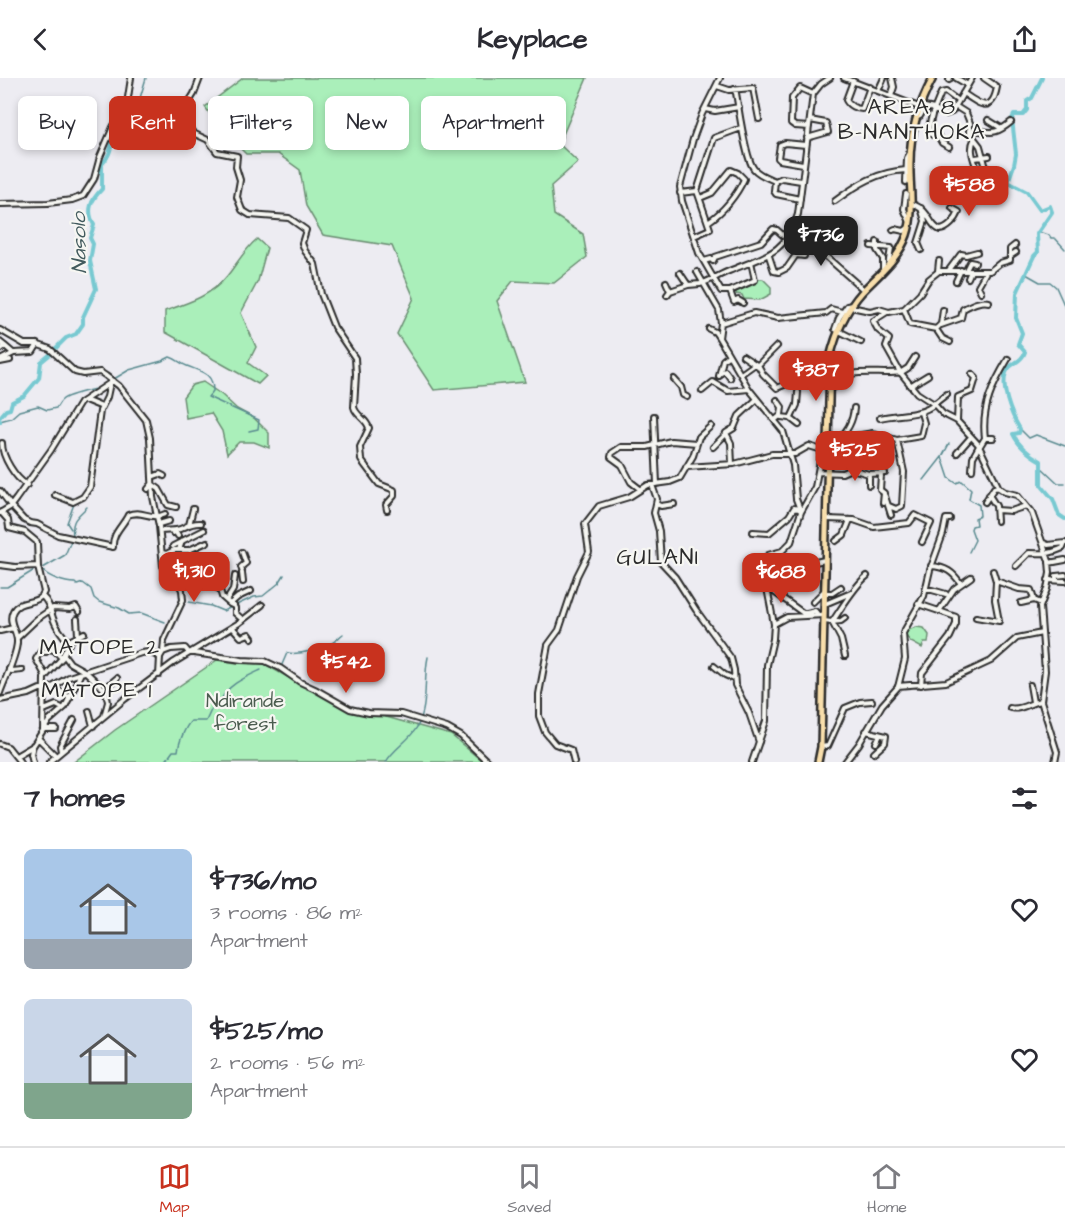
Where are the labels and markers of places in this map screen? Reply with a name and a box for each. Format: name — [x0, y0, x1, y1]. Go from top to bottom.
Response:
pin: $588 — [933, 166, 1005, 217]
pin: $736 — [785, 216, 857, 267]
pin: $387 — [780, 351, 852, 402]
pin: $525 — [819, 431, 891, 482]
pin: $1,310 — [145, 552, 243, 603]
pin: $688 — [745, 553, 817, 604]
pin: $542 — [310, 643, 382, 694]

